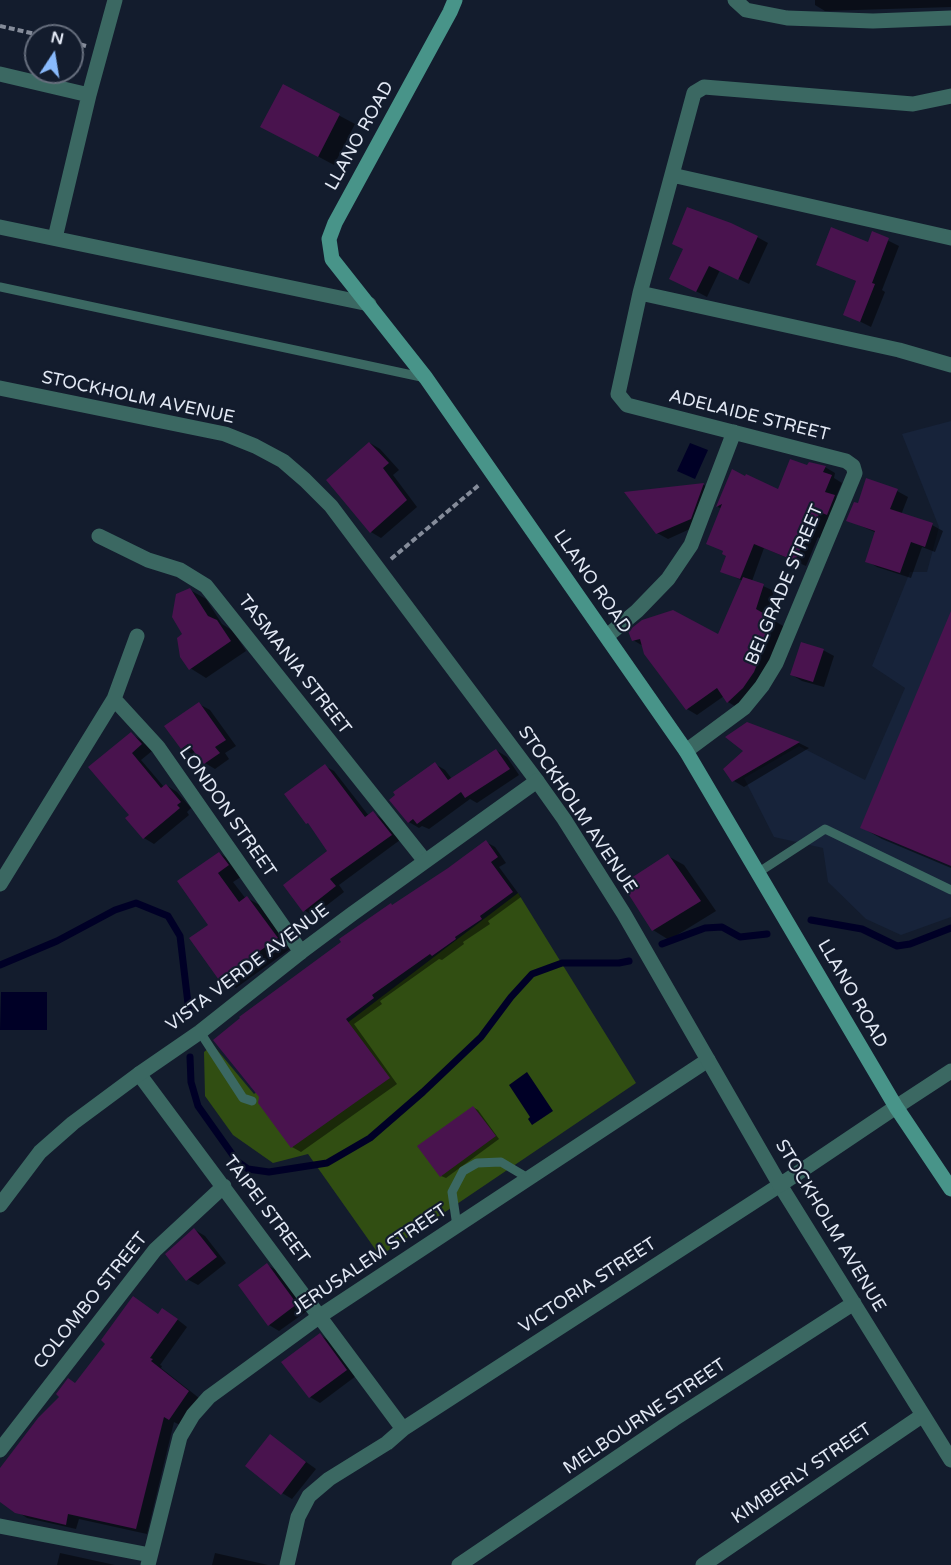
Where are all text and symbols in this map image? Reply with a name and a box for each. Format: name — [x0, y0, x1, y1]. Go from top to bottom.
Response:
north arrow — [24, 24, 84, 84]
text: N — [49, 27, 66, 49]
street label: LLANO ROAD — [321, 78, 399, 194]
street label: STOCKHOLM AVENUE — [39, 367, 237, 429]
street label: ADELAIDE STREET — [666, 386, 832, 446]
street label: BELGRADE STREET — [741, 502, 829, 668]
street label: LLANO ROAD — [548, 526, 636, 638]
street label: TASMANIA STREET — [233, 591, 355, 739]
street label: STOCKHOLM AVENUE — [513, 722, 641, 898]
street label: LONDON STREET — [174, 742, 280, 882]
street label: VISTA VERDE AVENUE — [162, 900, 334, 1036]
street label: LLANO ROAD — [812, 936, 892, 1052]
street label: STOCKHOLM AVENUE — [770, 1136, 890, 1316]
street label: TAIPEI STREET — [218, 1152, 314, 1268]
street label: JERUSALEM STREET — [288, 1200, 452, 1320]
street label: COLOMBO STREET — [29, 1229, 153, 1373]
street label: VICTORIA STREET — [515, 1234, 661, 1338]
street label: MELBOURNE STREET — [560, 1354, 730, 1480]
street label: KIMBERLY STREET — [728, 1419, 876, 1529]

